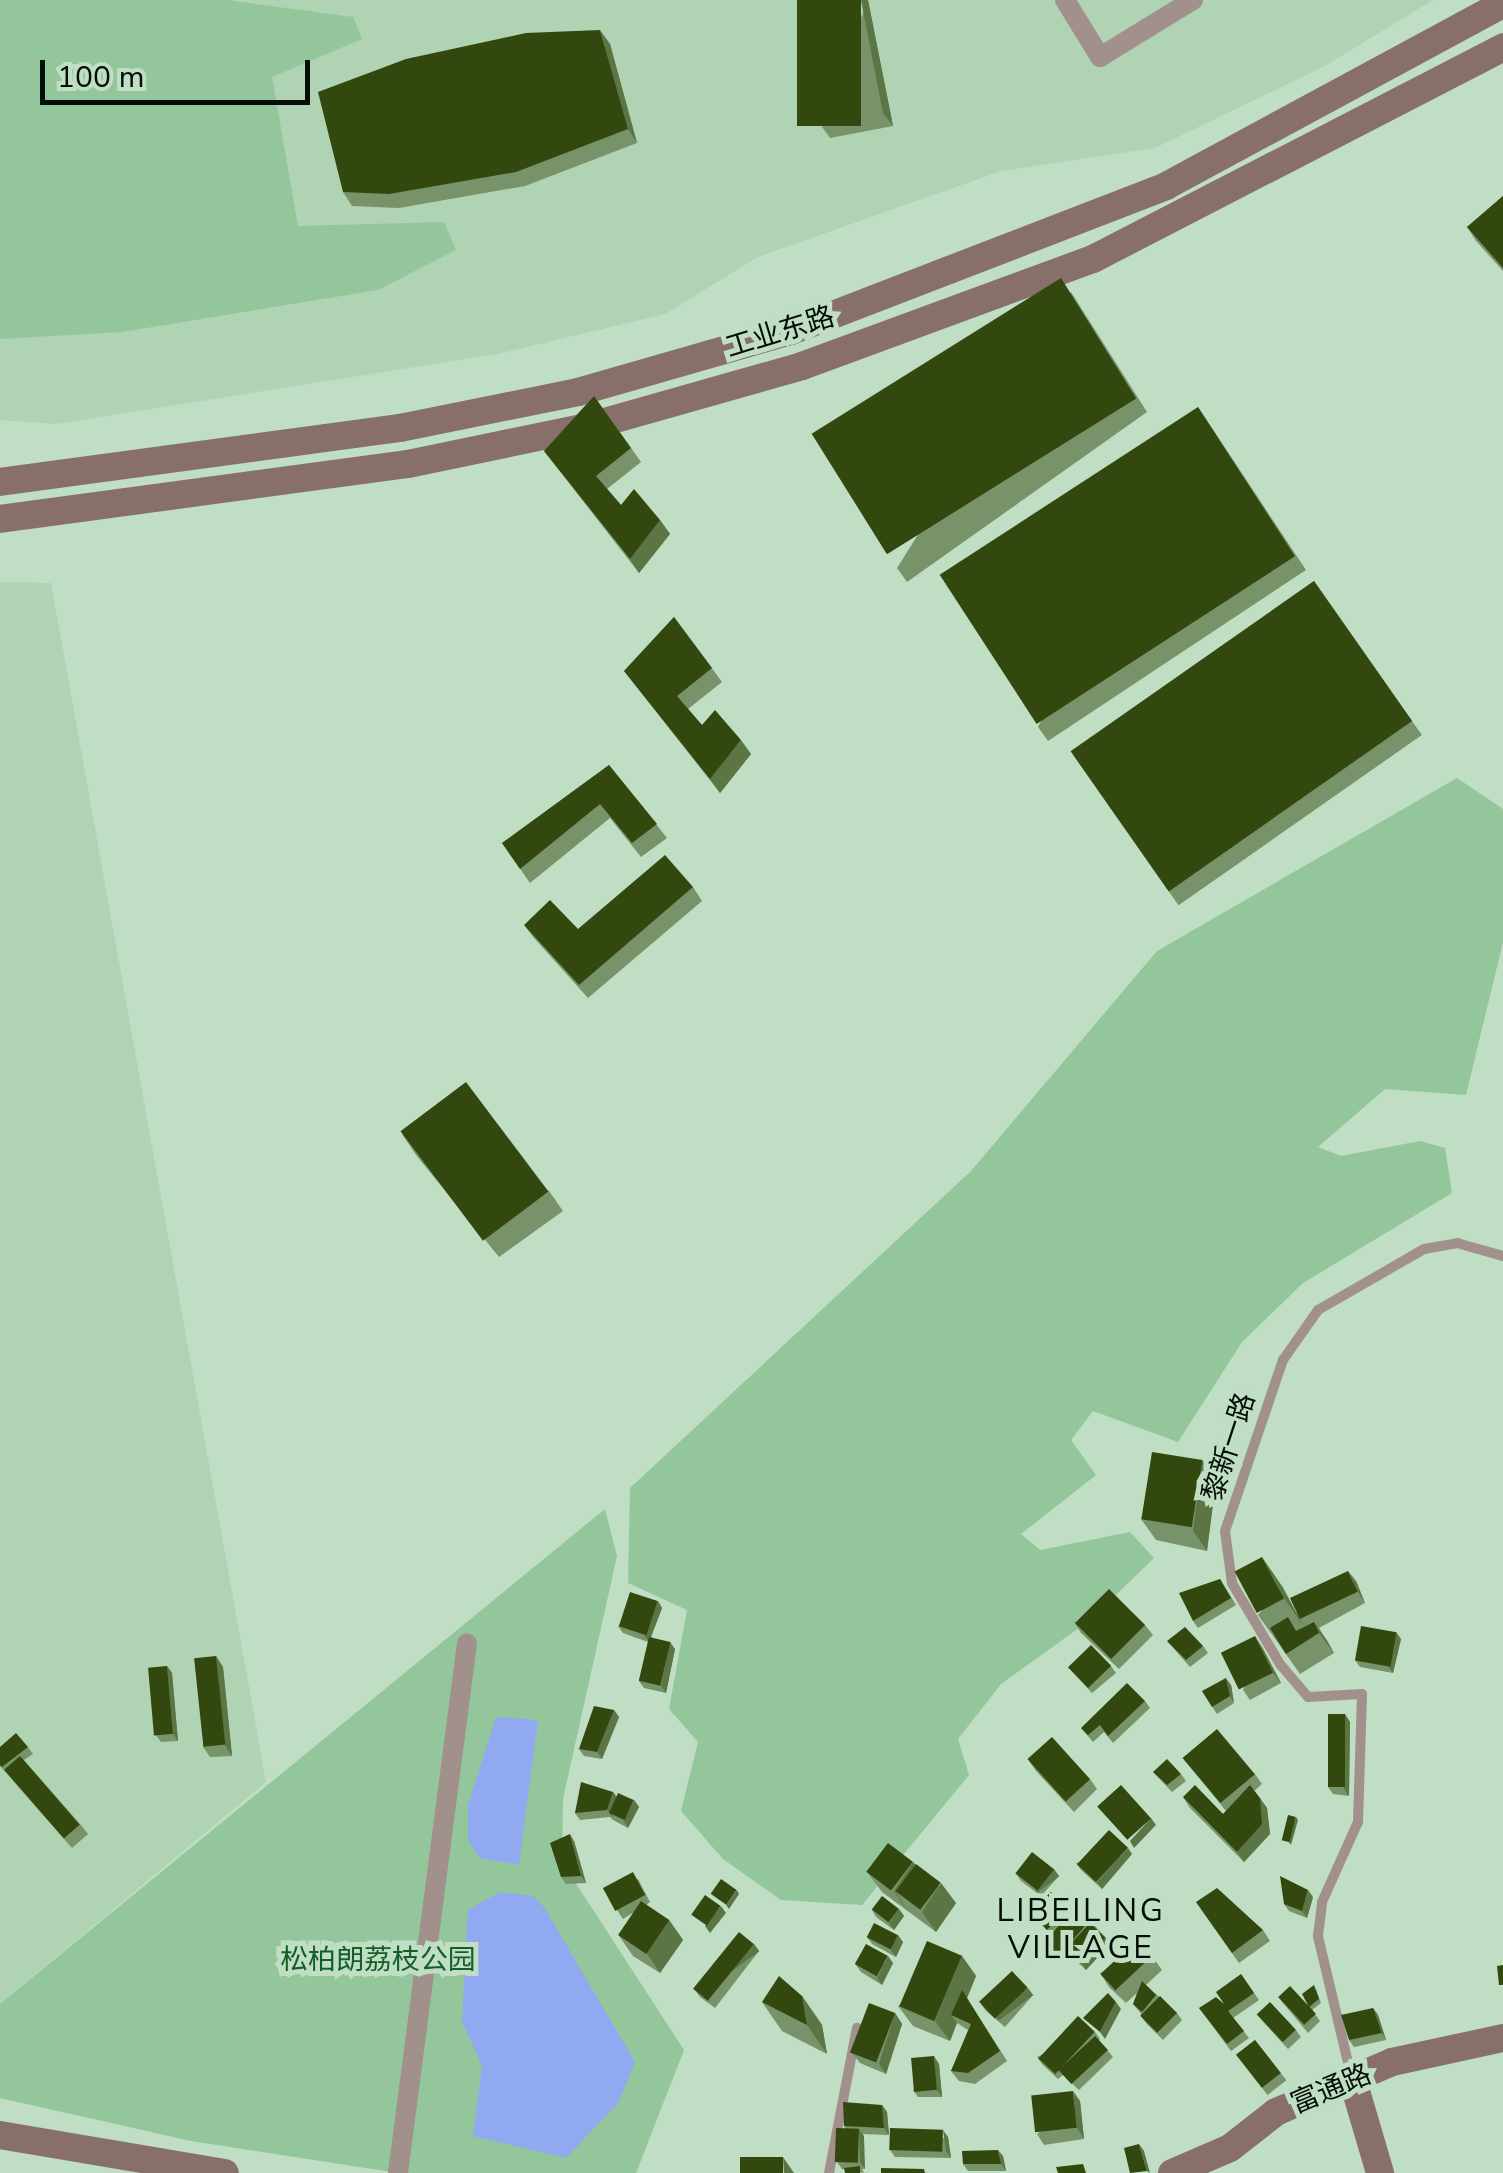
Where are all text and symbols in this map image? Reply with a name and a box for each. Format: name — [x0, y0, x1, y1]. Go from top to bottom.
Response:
scale bar — [45, 40, 315, 102]
text: 100 m — [57, 57, 144, 98]
street label: 工业东路 — [722, 300, 838, 364]
street label: 黎新一路 — [1196, 1389, 1262, 1505]
district label: LIBEILING VILLAGE — [996, 1893, 1166, 1968]
park label: 松柏朗荔枝公园 — [280, 1943, 476, 1977]
street label: 富通路 — [1286, 2057, 1376, 2121]

